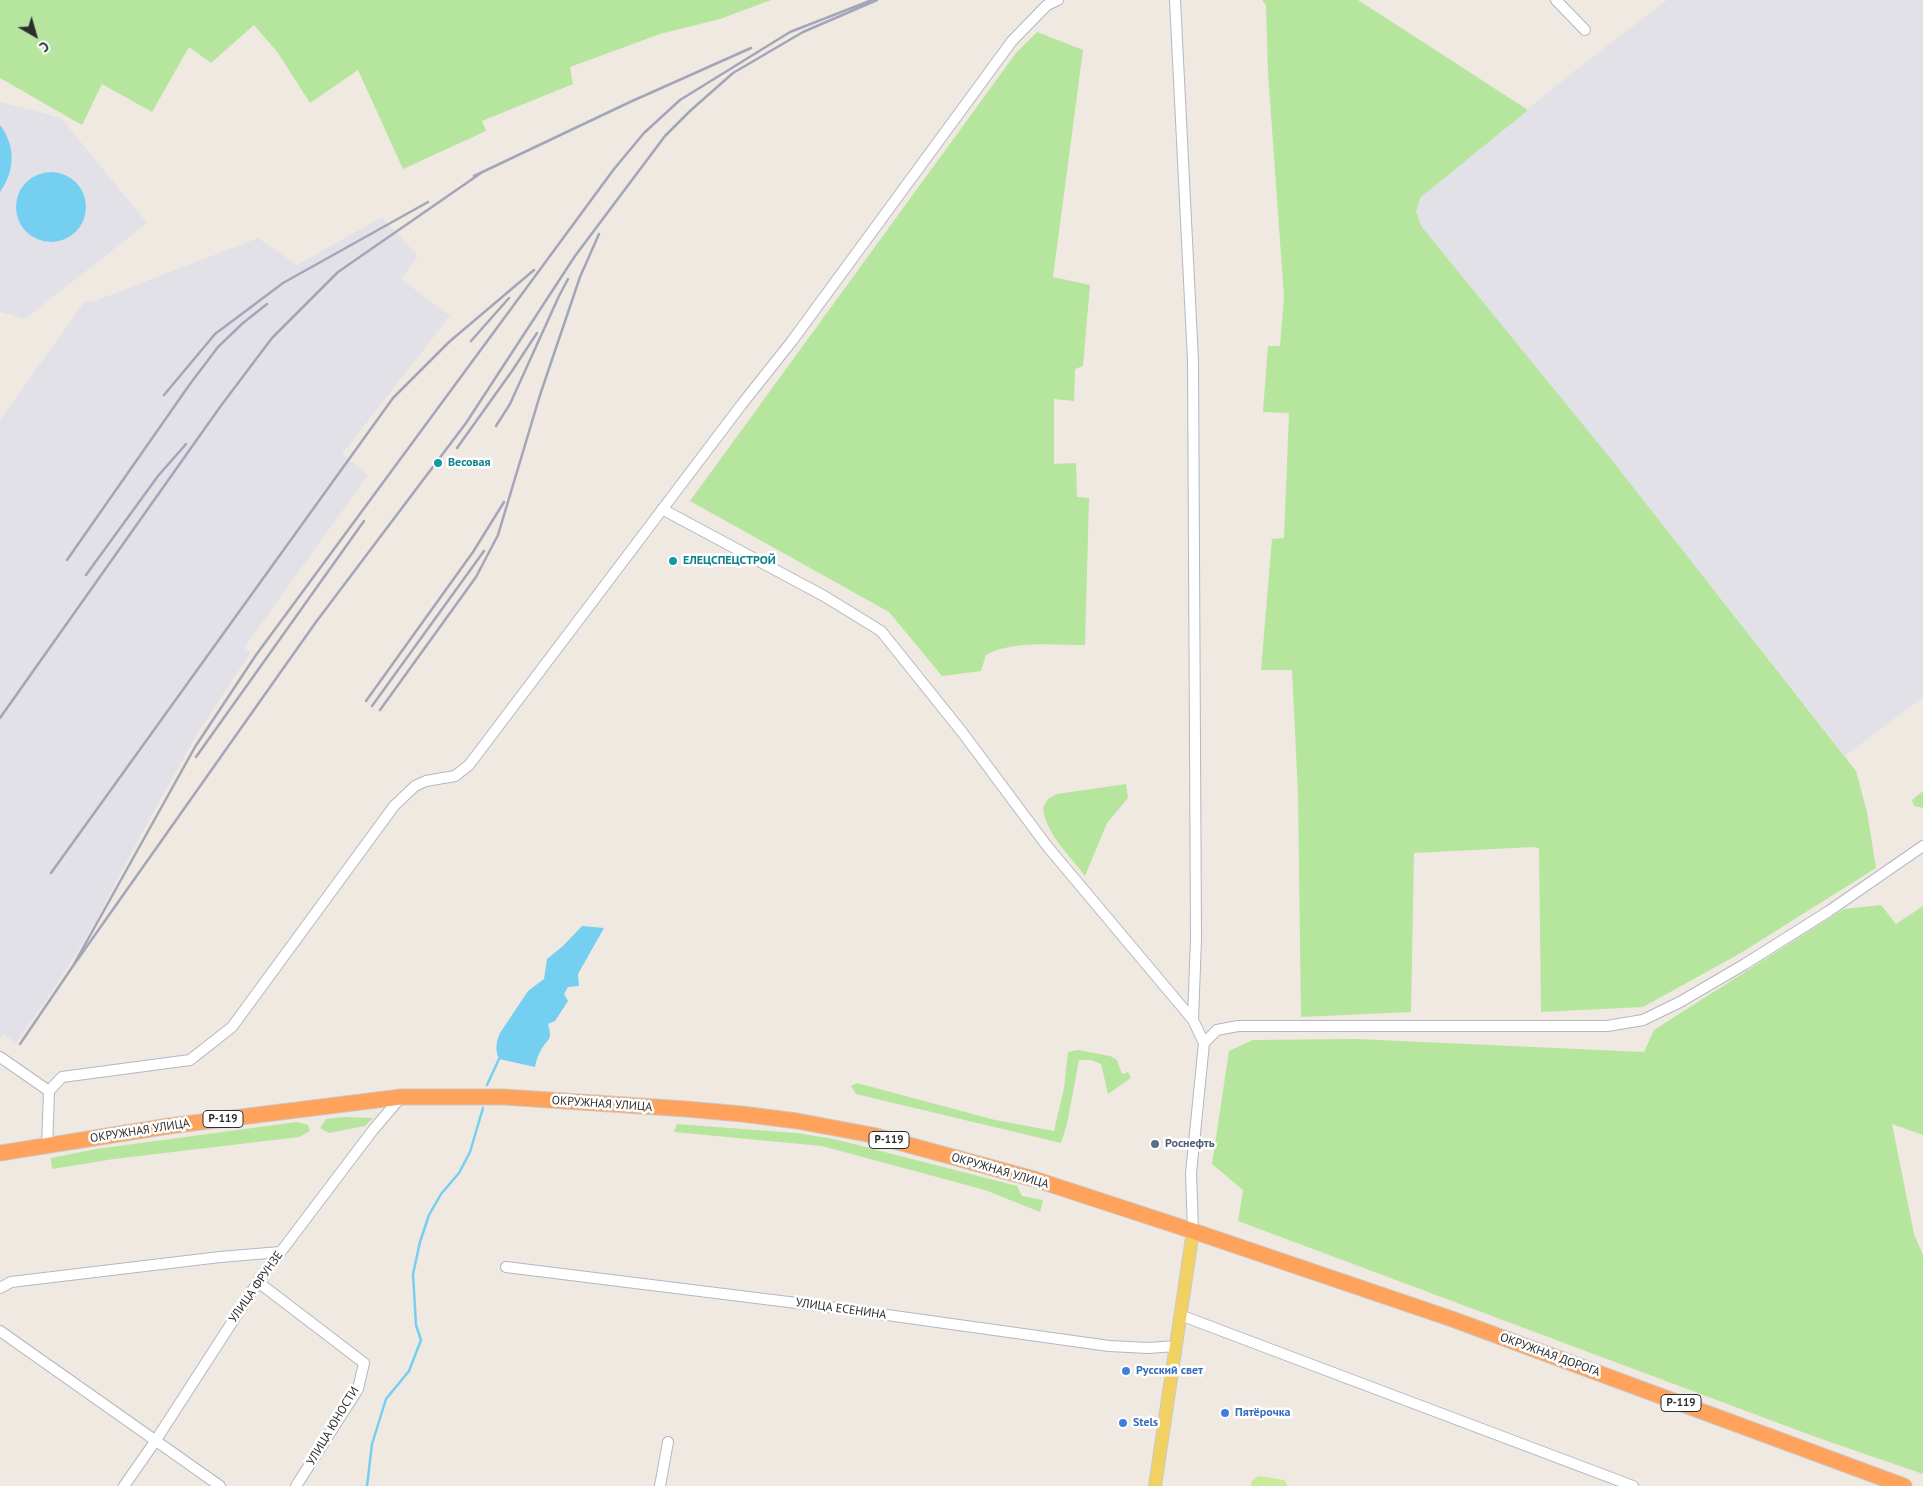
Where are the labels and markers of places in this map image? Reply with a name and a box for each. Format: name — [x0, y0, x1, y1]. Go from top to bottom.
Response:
place label: Весовая — [448, 456, 491, 470]
marker: Весовая — [432, 457, 444, 469]
place label: ЕЛЕЦСПЕЦСТРОЙ — [683, 554, 776, 568]
marker: ЕЛЕЦСПЕЦСТРОЙ — [667, 555, 679, 567]
place label: Роснефть — [1165, 1137, 1215, 1151]
marker: Роснефть — [1149, 1138, 1161, 1150]
place label: Русский свет — [1136, 1364, 1203, 1378]
marker: Русский свет — [1120, 1365, 1132, 1377]
place label: Пятёрочка — [1235, 1406, 1291, 1420]
marker: Пятёрочка — [1219, 1407, 1231, 1419]
place label: Stels — [1133, 1416, 1158, 1430]
marker: Stels — [1117, 1417, 1129, 1429]

